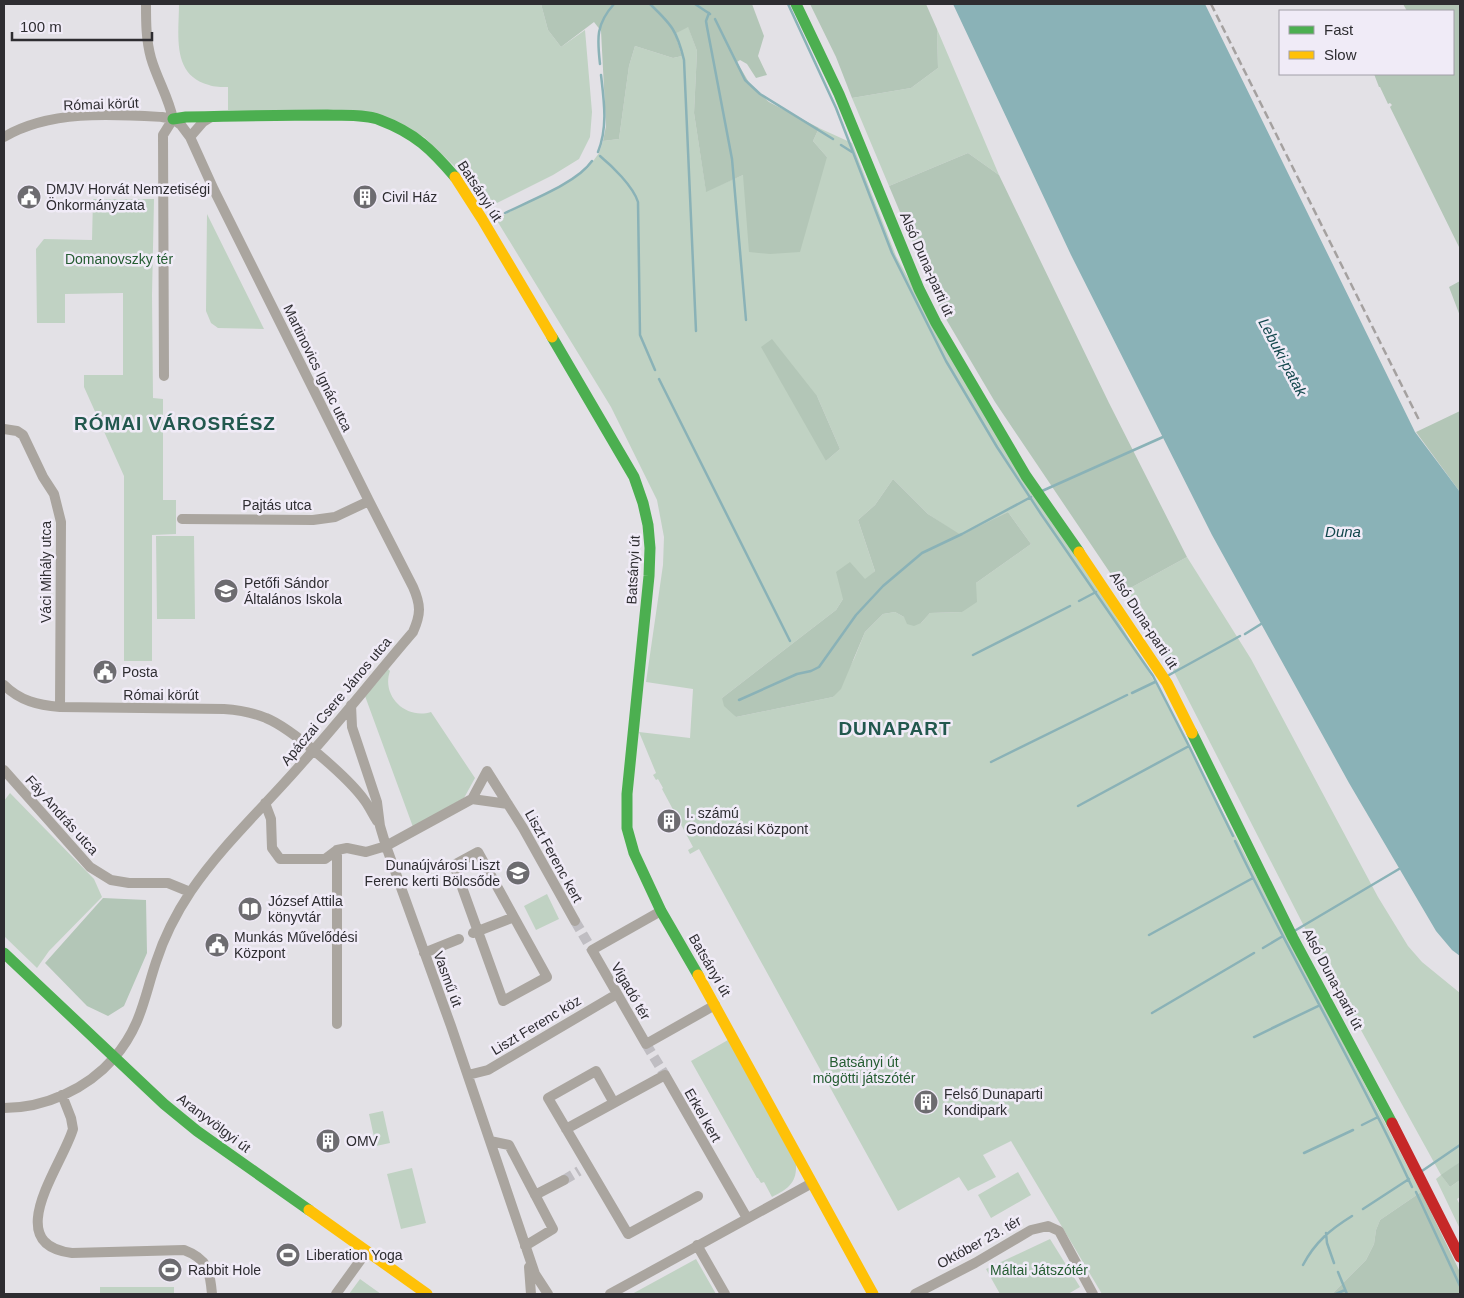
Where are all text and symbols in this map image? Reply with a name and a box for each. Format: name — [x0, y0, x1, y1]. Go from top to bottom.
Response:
scale bar — [12, 10, 152, 42]
legend — [1279, 10, 1454, 75]
text: 100 m — [20, 18, 62, 35]
text: Fast — [1324, 21, 1354, 38]
text: Slow — [1324, 46, 1357, 63]
street label: Római körút — [63, 95, 139, 113]
street label: Batsányi út — [454, 158, 506, 224]
place label: DMJV Horvát Nemzetiségi Önkormányzata — [46, 181, 210, 213]
public building icon: DMJV Horvát Nemzetiségi Önkormányzata — [16, 184, 42, 210]
building icon: Civil Ház — [352, 184, 378, 210]
place label: Civil Ház — [382, 189, 437, 205]
street label: Alsó Duna-parti út — [897, 210, 957, 319]
park label: Domanovszky tér — [65, 251, 173, 267]
street label: Martinovics Ignác utca — [280, 302, 356, 434]
water label: Lebuki-patak — [1255, 315, 1311, 400]
district label: RÓMAI VÁROSRÉSZ — [74, 413, 276, 434]
street label: Pajtás utca — [242, 497, 312, 513]
street label: Váci Mihály utca — [38, 521, 54, 623]
water label: Duna — [1325, 523, 1361, 540]
street label: Batsányi út — [623, 535, 643, 605]
street label: Alsó Duna-parti út — [1107, 569, 1181, 671]
place label: Petőfi Sándor Általános Iskola — [244, 575, 342, 607]
school or university icon: Petőfi Sándor Általános Iskola — [213, 578, 239, 604]
street label: Apáczai Csere János utca — [278, 633, 395, 768]
public building icon: Posta — [92, 659, 118, 685]
place label: Posta — [122, 664, 158, 680]
street label: Római körút — [123, 687, 199, 703]
district label: DUNAPART — [838, 718, 952, 739]
street label: Fáy András utca — [22, 772, 102, 858]
place label: I. számú Gondozási Központ — [686, 805, 808, 837]
street label: Liszt Ferenc kert — [522, 807, 586, 905]
building icon: I. számú Gondozási Központ — [656, 808, 682, 834]
place label: Dunaújvárosi Liszt Ferenc kerti Bölcsőde — [365, 857, 500, 889]
school or university icon: Dunaújvárosi Liszt Ferenc kerti Bölcsőde — [505, 860, 531, 886]
place label: József Attila könyvtár — [268, 893, 343, 925]
library icon: József Attila könyvtár — [237, 896, 263, 922]
street label: Alsó Duna-parti út — [1300, 926, 1366, 1032]
place label: Munkás Művelődési Központ — [234, 929, 358, 961]
street label: Batsányi út — [686, 931, 734, 999]
public building icon: Munkás Művelődési Központ — [204, 932, 230, 958]
street label: Vasmű út — [431, 949, 465, 1009]
street label: Vigadó tér — [608, 959, 654, 1023]
street label: Liszt Ferenc köz — [488, 992, 584, 1058]
park label: Batsányi út mögötti játszótér — [813, 1054, 916, 1086]
street label: Erkel kert — [681, 1085, 725, 1145]
place label: Felső Dunaparti Kondipark — [944, 1086, 1043, 1118]
building icon: Felső Dunaparti Kondipark — [913, 1089, 939, 1115]
street label: Aranyvölgyi út — [174, 1090, 254, 1156]
building icon: OMV — [315, 1128, 341, 1154]
place label: OMV — [346, 1133, 379, 1149]
street label: Október 23. tér — [934, 1212, 1024, 1272]
sports icon: Liberation Yoga — [275, 1242, 301, 1268]
place label: Liberation Yoga — [306, 1247, 403, 1263]
sports icon: Rabbit Hole — [157, 1257, 183, 1283]
place label: Rabbit Hole — [188, 1262, 261, 1278]
park label: Máltai Játszótér — [990, 1262, 1088, 1278]

